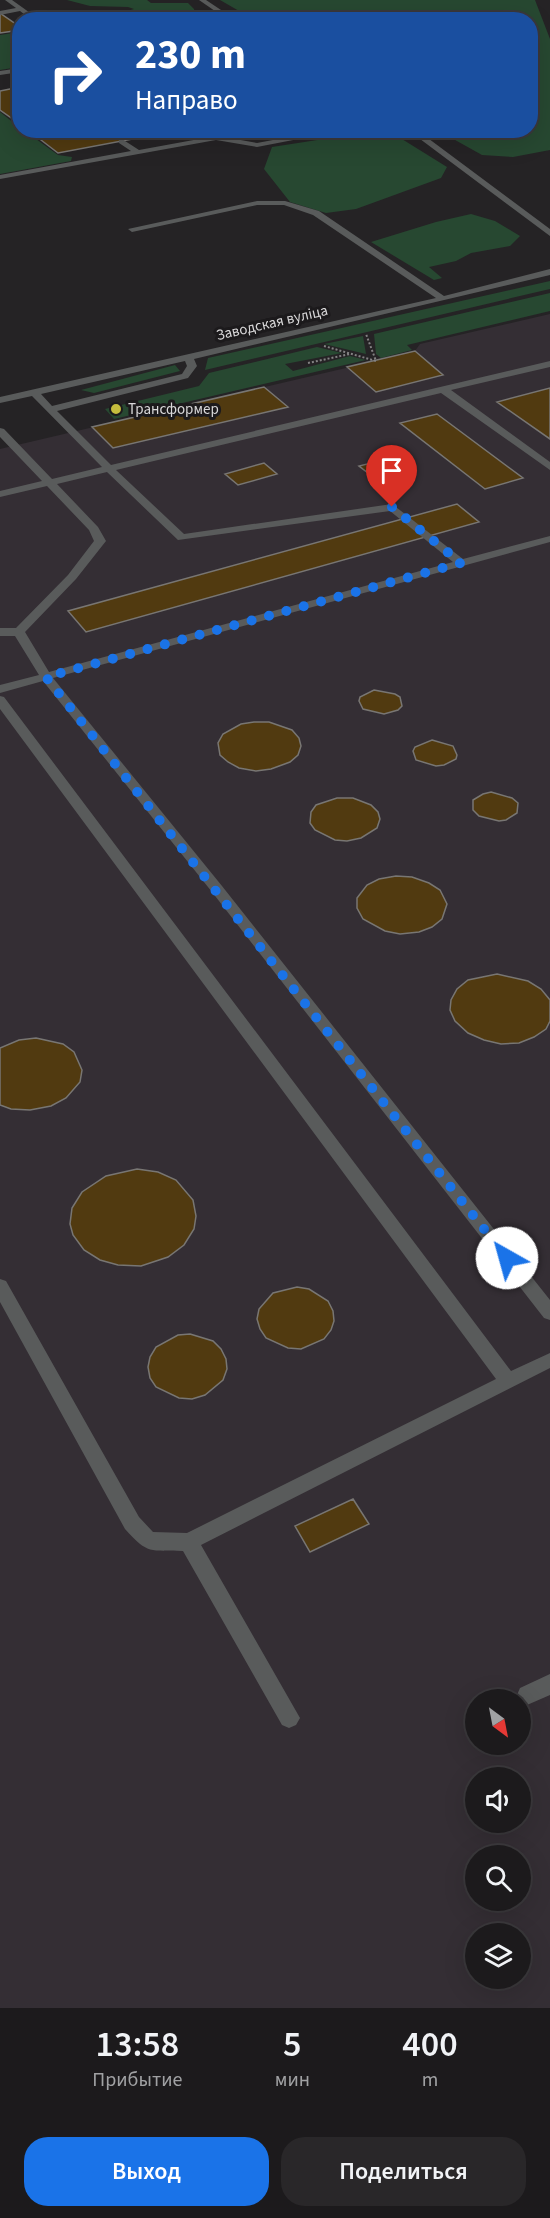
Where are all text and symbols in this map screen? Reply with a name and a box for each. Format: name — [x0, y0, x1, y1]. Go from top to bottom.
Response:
text: 230 m — [135, 25, 246, 85]
icon: right — [36, 36, 114, 114]
text: Направо — [135, 81, 238, 120]
street label: Заводская вуліца — [214, 300, 330, 346]
place label: Трансформер — [128, 399, 219, 420]
marker: Трансформер — [109, 402, 123, 416]
pin — [366, 445, 417, 507]
icon: arrive — [375, 454, 408, 487]
position arrow — [475, 1226, 539, 1290]
north arrow — [465, 1689, 531, 1755]
map controls — [465, 1689, 531, 1989]
button: sound — [465, 1767, 531, 1833]
button: search — [465, 1845, 531, 1911]
button: layers — [465, 1923, 531, 1989]
text: 13:58 — [95, 2019, 179, 2070]
text: 5 — [283, 2019, 302, 2070]
text: 400 — [402, 2019, 458, 2070]
text: Прибытие — [92, 2066, 182, 2094]
text: мин — [275, 2066, 310, 2094]
text: m — [422, 2066, 438, 2094]
button: Выход — [24, 2137, 269, 2206]
button: Поделиться — [281, 2137, 526, 2206]

